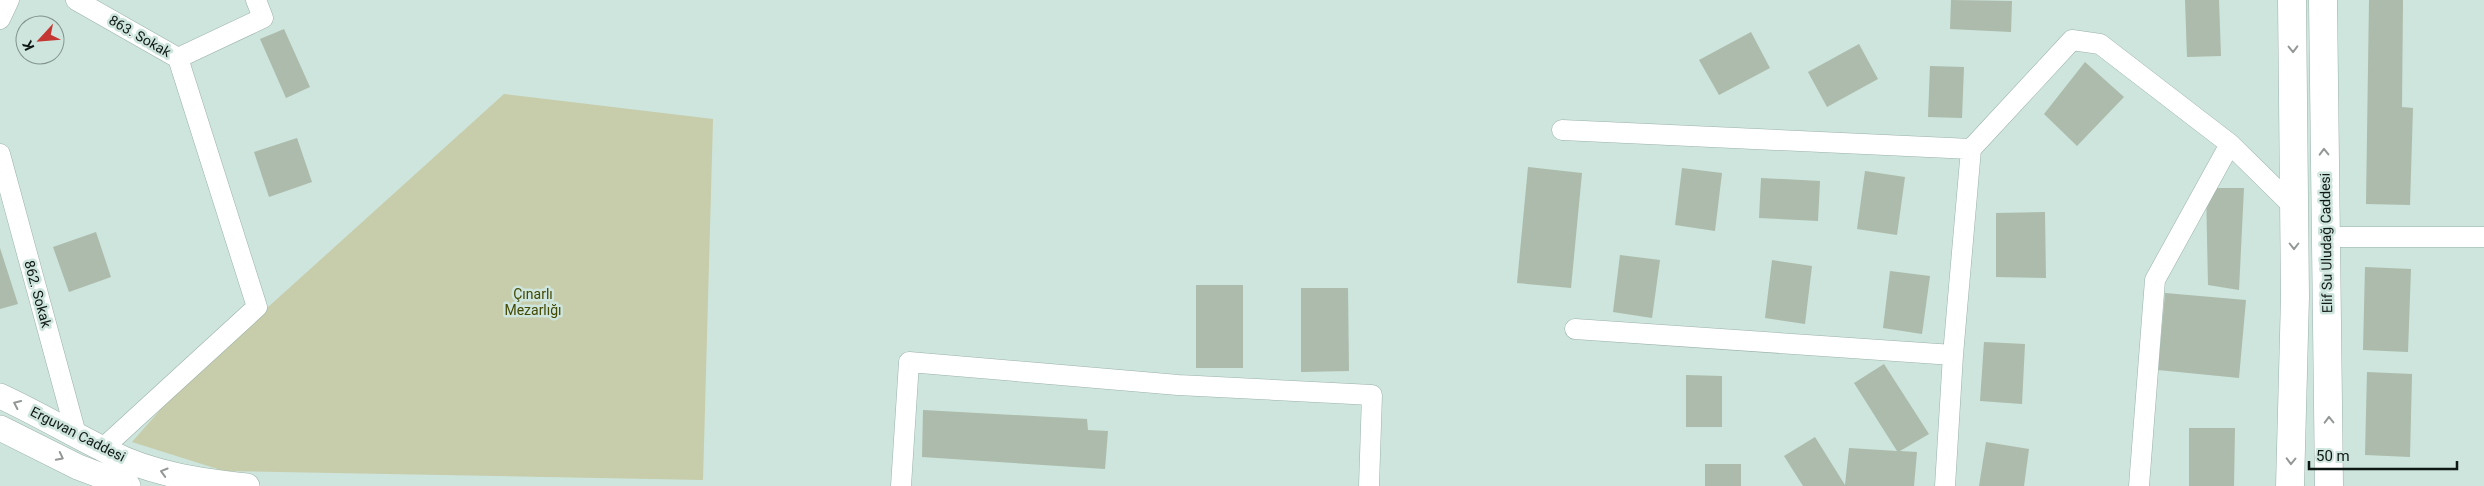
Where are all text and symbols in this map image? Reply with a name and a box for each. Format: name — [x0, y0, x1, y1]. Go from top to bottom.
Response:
street label: 863. Sokak — [106, 12, 175, 61]
north arrow — [15, 15, 65, 65]
text: K — [19, 38, 37, 53]
one-way arrow — [2288, 45, 2298, 53]
one-way arrow — [2319, 148, 2329, 156]
street label: Elif Su Uludağ Caddesi — [2317, 173, 2335, 313]
one-way arrow — [2289, 242, 2299, 250]
street label: 862. Sokak — [21, 259, 55, 330]
park label: Çınarlı Mezarlığı — [504, 286, 562, 318]
one-way arrow — [13, 399, 22, 410]
street label: Erguvan Caddesi — [28, 403, 128, 465]
one-way arrow — [2324, 416, 2334, 424]
scale bar — [2309, 438, 2456, 470]
text: 50 m — [2316, 447, 2350, 465]
one-way arrow — [54, 451, 63, 461]
one-way arrow — [2285, 457, 2296, 465]
one-way arrow — [161, 467, 169, 477]

